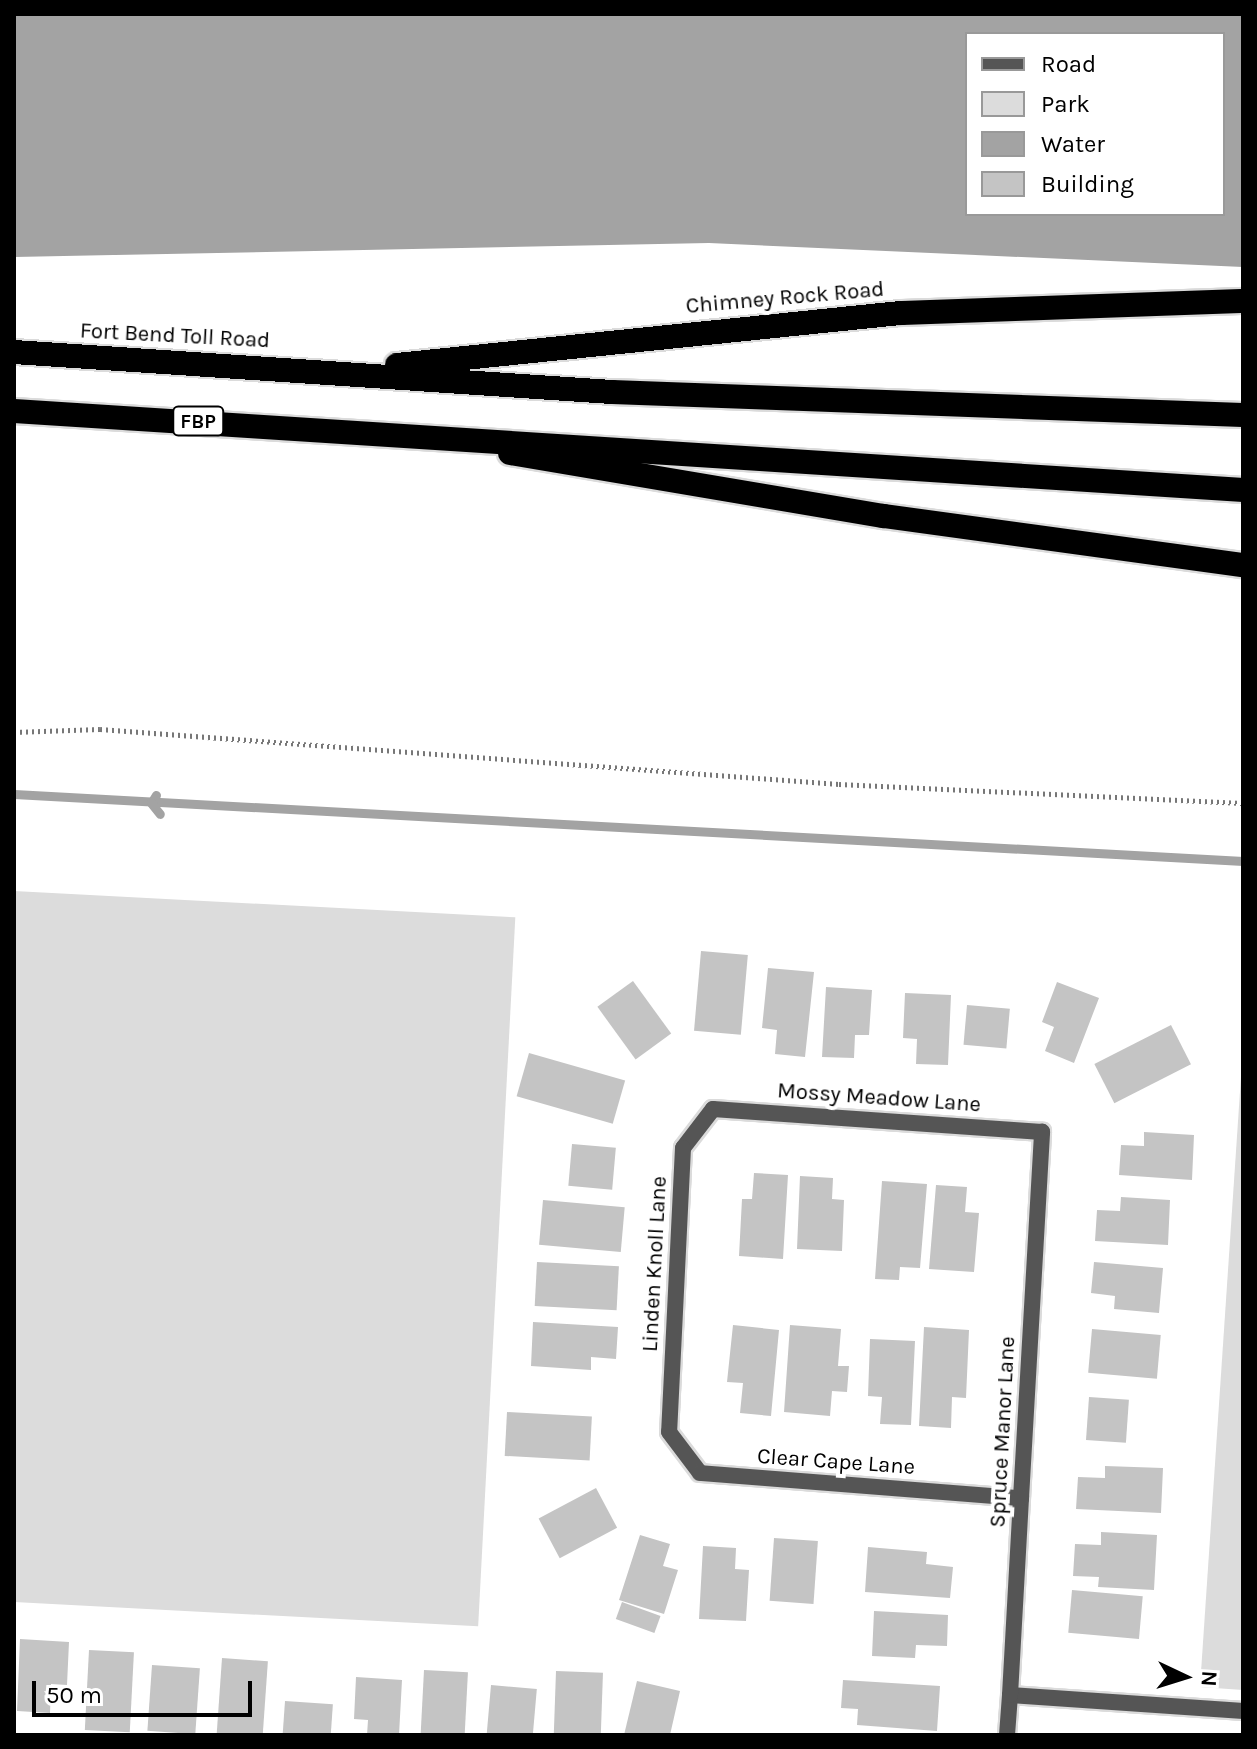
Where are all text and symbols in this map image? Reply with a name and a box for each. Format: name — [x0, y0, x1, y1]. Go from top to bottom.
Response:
legend — [965, 32, 1225, 216]
text: Road — [1041, 50, 1096, 78]
text: Park — [1041, 90, 1090, 118]
text: Water — [1041, 130, 1105, 158]
text: Building — [1041, 170, 1134, 198]
street label: Chimney Rock Road — [685, 276, 885, 320]
street label: Fort Bend Toll Road — [79, 318, 271, 354]
road number: FBP — [172, 405, 224, 437]
street label: Mossy Meadow Lane — [776, 1078, 982, 1118]
street label: Linden Knoll Lane — [637, 1175, 673, 1353]
street label: Spruce Manor Lane — [985, 1336, 1021, 1528]
street label: Clear Cape Lane — [756, 1443, 916, 1481]
north arrow — [1145, 1637, 1225, 1717]
scale bar — [36, 1665, 256, 1715]
text: N — [1195, 1670, 1222, 1687]
text: 50 m — [46, 1681, 102, 1709]

